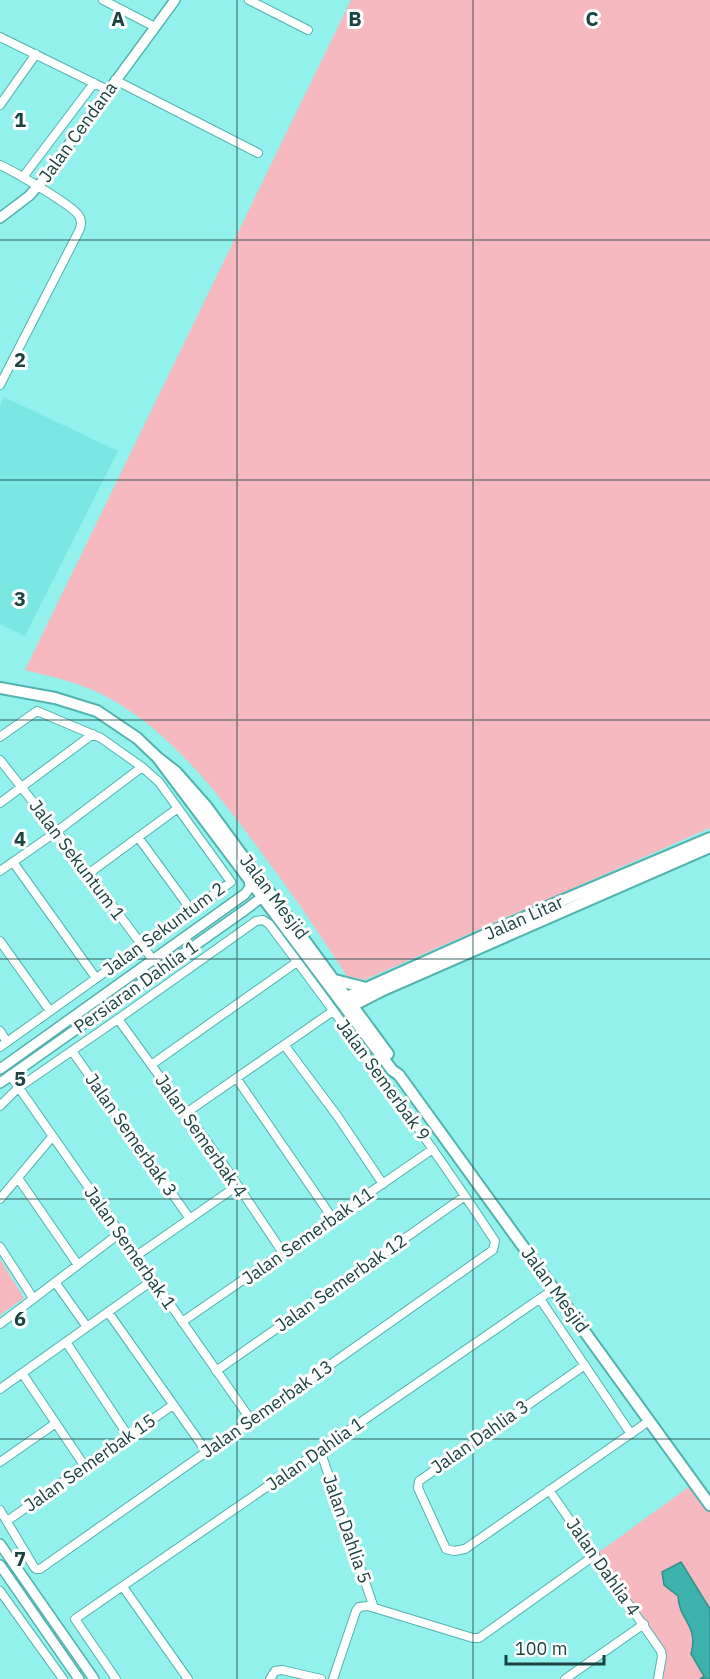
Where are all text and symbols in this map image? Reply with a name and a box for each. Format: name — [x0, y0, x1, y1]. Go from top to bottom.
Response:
text: A — [111, 5, 125, 32]
text: B — [348, 5, 362, 32]
text: C — [585, 5, 599, 32]
street label: Jalan Cendana — [33, 77, 122, 187]
text: 1 — [14, 106, 26, 133]
text: 2 — [14, 346, 26, 373]
text: 3 — [14, 585, 26, 612]
street label: Jalan Sekuntum 1 — [25, 795, 130, 925]
text: 4 — [14, 825, 26, 852]
street label: Jalan Mesjid — [235, 850, 314, 944]
street label: Jalan Sekuntum 2 — [98, 877, 229, 981]
street label: Jalan Litar — [481, 890, 567, 945]
street label: Persiaran Dahlia 1 — [69, 935, 202, 1038]
street label: Jalan Semerbak 9 — [332, 1014, 435, 1145]
text: 5 — [14, 1065, 26, 1092]
street label: Jalan Semerbak 3 — [80, 1069, 182, 1201]
street label: Jalan Semerbak 4 — [150, 1070, 252, 1202]
street label: Jalan Semerbak 1 — [79, 1182, 181, 1314]
street label: Jalan Semerbak 11 — [237, 1182, 378, 1290]
street label: Jalan Semerbak 12 — [270, 1229, 411, 1337]
street label: Jalan Mesjid — [517, 1242, 594, 1337]
text: 6 — [14, 1305, 26, 1332]
street label: Jalan Semerbak 13 — [196, 1355, 337, 1463]
street label: Jalan Dahlia 3 — [427, 1395, 533, 1479]
street label: Jalan Semerbak 15 — [19, 1409, 160, 1517]
street label: Jalan Dahlia 1 — [262, 1412, 368, 1496]
street label: Jalan Dahlia 5 — [318, 1471, 377, 1586]
street label: Jalan Dahlia 4 — [561, 1514, 646, 1620]
text: 7 — [14, 1545, 26, 1572]
scale bar — [506, 1628, 604, 1666]
text: 100 m — [515, 1637, 567, 1660]

